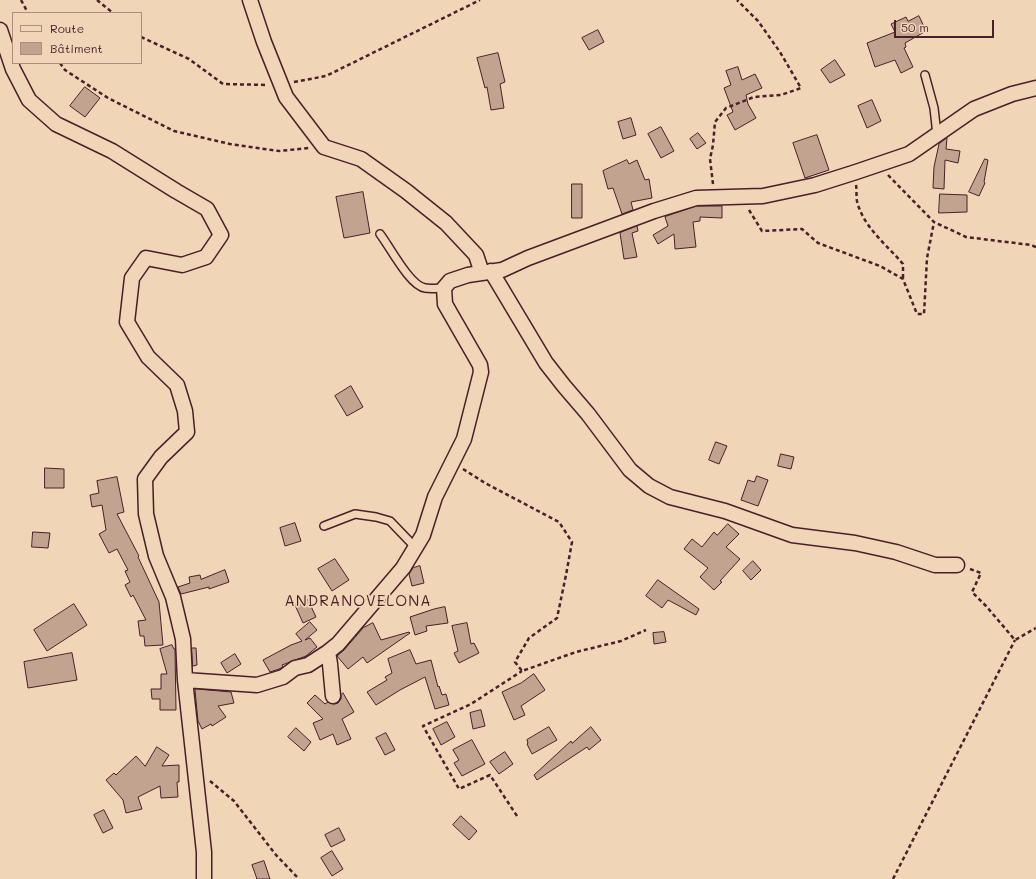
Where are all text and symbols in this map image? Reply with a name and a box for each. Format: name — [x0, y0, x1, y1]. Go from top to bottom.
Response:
legend — [12, 12, 142, 64]
scale bar — [896, 12, 996, 38]
text: 50 m — [901, 19, 929, 35]
text: Route — [50, 20, 84, 36]
text: Bâtiment — [50, 40, 103, 56]
district label: ANDRANOVELONA — [284, 592, 432, 610]

